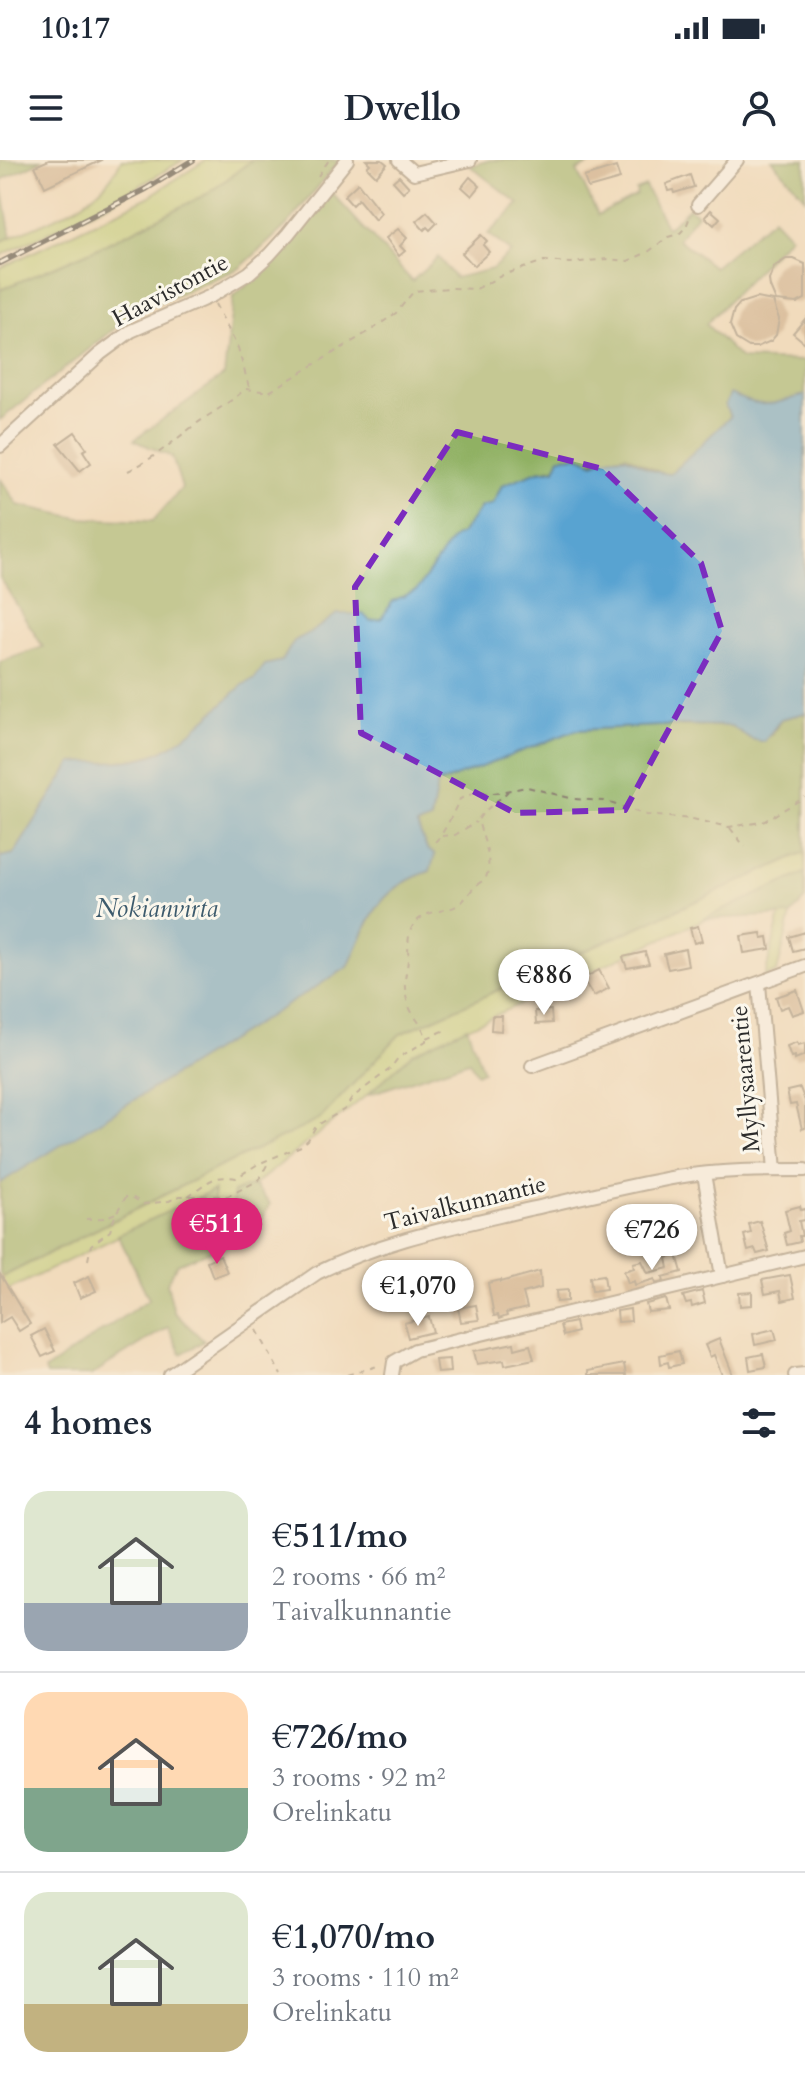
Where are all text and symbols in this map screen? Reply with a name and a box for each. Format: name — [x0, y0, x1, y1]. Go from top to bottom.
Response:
text: 10:17 — [40, 8, 110, 49]
text: Dwello — [344, 84, 461, 133]
icon: menu — [24, 86, 68, 130]
icon: person — [737, 86, 781, 130]
street label: Haavistontie — [106, 246, 234, 335]
water label: Nokianvirta — [96, 891, 219, 926]
pin: €886 — [497, 949, 591, 1017]
text: €886 — [516, 957, 572, 992]
street label: Myllysaarentie — [723, 1004, 768, 1154]
street label: Taivalkunnantie — [381, 1167, 550, 1240]
pin: €511 — [170, 1198, 264, 1266]
pin: €726 — [605, 1204, 699, 1272]
text: €511 — [189, 1206, 245, 1241]
text: €726 — [624, 1212, 680, 1247]
pin: €1,070 — [353, 1260, 483, 1328]
text: €1,070 — [380, 1268, 456, 1303]
text: 4 homes — [24, 1400, 152, 1446]
icon: filters — [737, 1401, 781, 1445]
text: €511/mo — [272, 1513, 408, 1559]
icon: home — [88, 1523, 184, 1619]
text: 2 rooms · 66 m² — [272, 1559, 445, 1594]
text: Taivalkunnantie — [272, 1594, 452, 1629]
text: €726/mo — [272, 1714, 408, 1760]
icon: home — [88, 1724, 184, 1820]
text: 3 rooms · 92 m² — [272, 1760, 445, 1795]
text: Orelinkatu — [272, 1795, 392, 1830]
text: €1,070/mo — [272, 1914, 435, 1960]
icon: home — [88, 1924, 184, 2020]
text: 3 rooms · 110 m² — [272, 1960, 459, 1995]
text: Orelinkatu — [272, 1995, 392, 2030]

